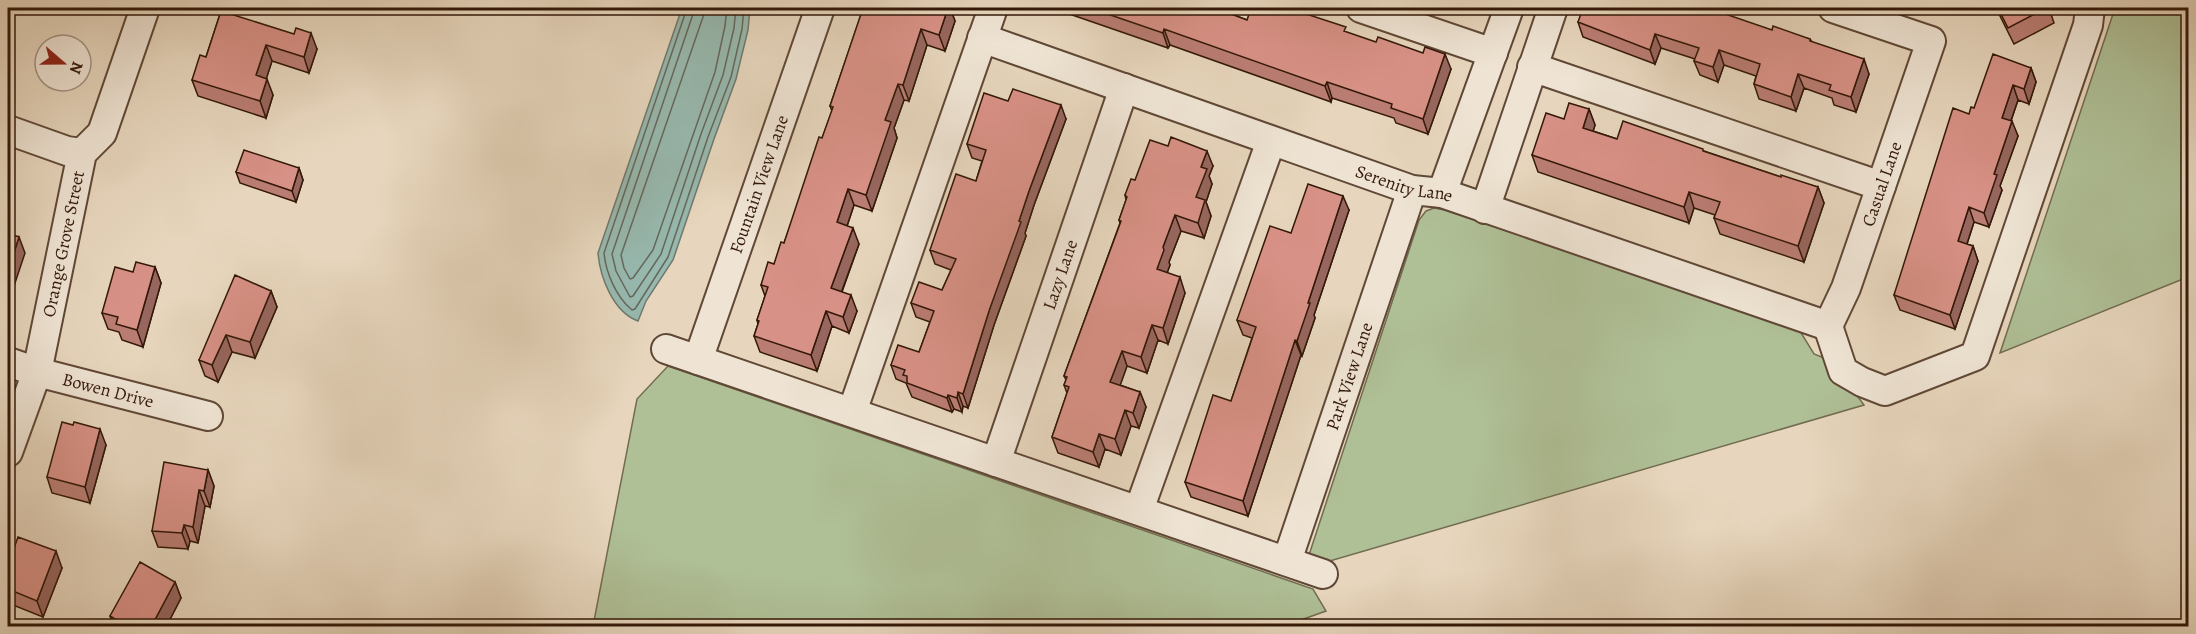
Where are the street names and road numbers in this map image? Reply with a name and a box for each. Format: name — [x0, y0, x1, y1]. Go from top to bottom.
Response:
street label: Fountain View Lane — [724, 112, 794, 257]
street label: Casual Lane — [1856, 138, 1908, 230]
street label: Serenity Lane — [1352, 159, 1456, 208]
street label: Orange Grove Street — [37, 168, 90, 319]
street label: Lazy Lane — [1037, 236, 1083, 313]
street label: Park View Lane — [1320, 319, 1379, 433]
street label: Bowen Drive — [60, 367, 156, 414]

